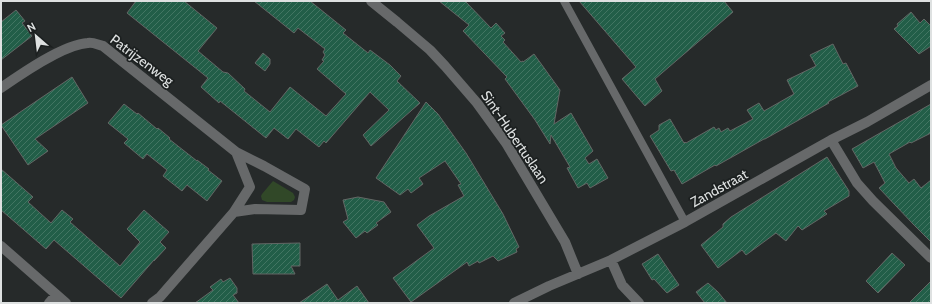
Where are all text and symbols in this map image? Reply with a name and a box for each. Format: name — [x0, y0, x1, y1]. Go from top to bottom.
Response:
north arrow — [16, 16, 56, 56]
text: N — [25, 19, 38, 35]
street label: Patrijzenweg — [107, 30, 178, 90]
street label: Sint-Hubertuslaan — [477, 87, 553, 187]
street label: Zandstraat — [687, 165, 751, 211]

